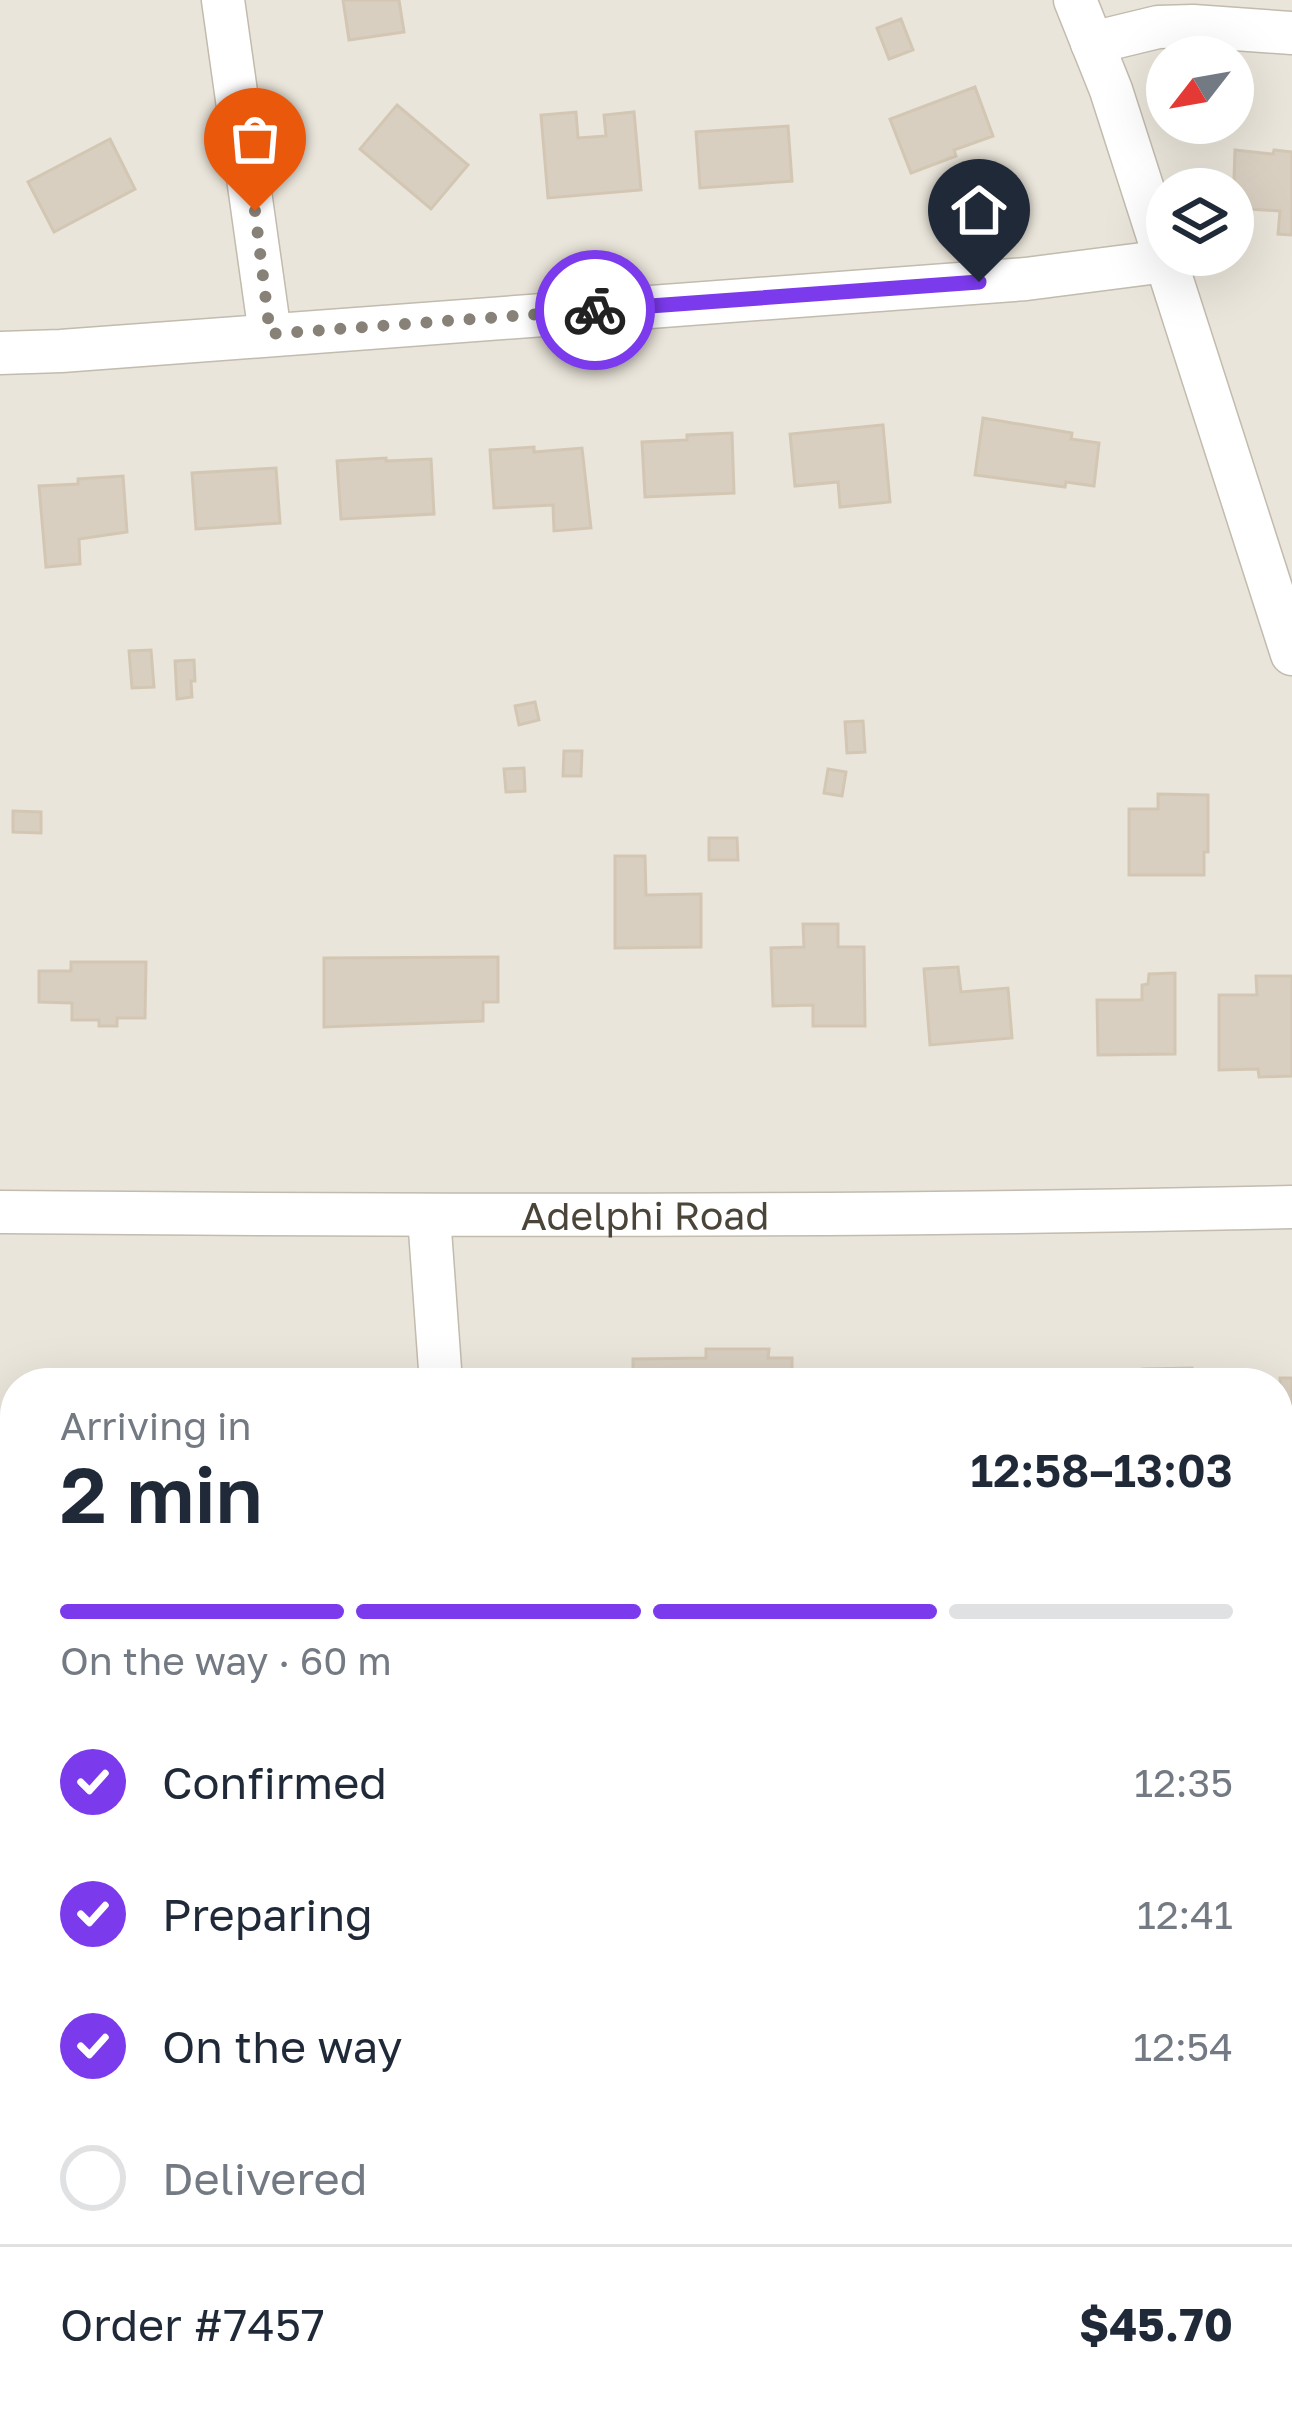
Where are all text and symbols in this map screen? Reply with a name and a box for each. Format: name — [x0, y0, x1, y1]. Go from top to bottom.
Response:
north arrow — [1146, 36, 1254, 144]
map controls — [1146, 36, 1254, 276]
pin — [204, 88, 306, 211]
icon: bag — [222, 106, 288, 172]
pin — [928, 159, 1030, 282]
button: layers — [1146, 168, 1254, 276]
icon: home — [946, 177, 1012, 243]
courier — [535, 250, 655, 370]
icon: bike — [562, 277, 628, 343]
street label: Adelphi Road — [521, 1191, 769, 1238]
text: Arriving in — [60, 1402, 251, 1449]
text: 12:58–13:03 — [971, 1443, 1233, 1497]
text: 2 min — [60, 1447, 263, 1540]
text: On the way · 60 m — [60, 1637, 392, 1684]
icon: check — [60, 1749, 126, 1815]
text: Confirmed — [162, 1755, 387, 1809]
text: 12:35 — [1134, 1759, 1233, 1806]
icon: check — [60, 1881, 126, 1947]
text: Preparing — [162, 1887, 373, 1941]
text: 12:41 — [1137, 1891, 1233, 1938]
icon: check — [60, 2013, 126, 2079]
text: On the way — [162, 2019, 403, 2073]
text: 12:54 — [1133, 2023, 1233, 2070]
text: Delivered — [162, 2151, 367, 2205]
text: Order #7457 — [60, 2297, 325, 2351]
text: $45.70 — [1079, 2297, 1233, 2351]

